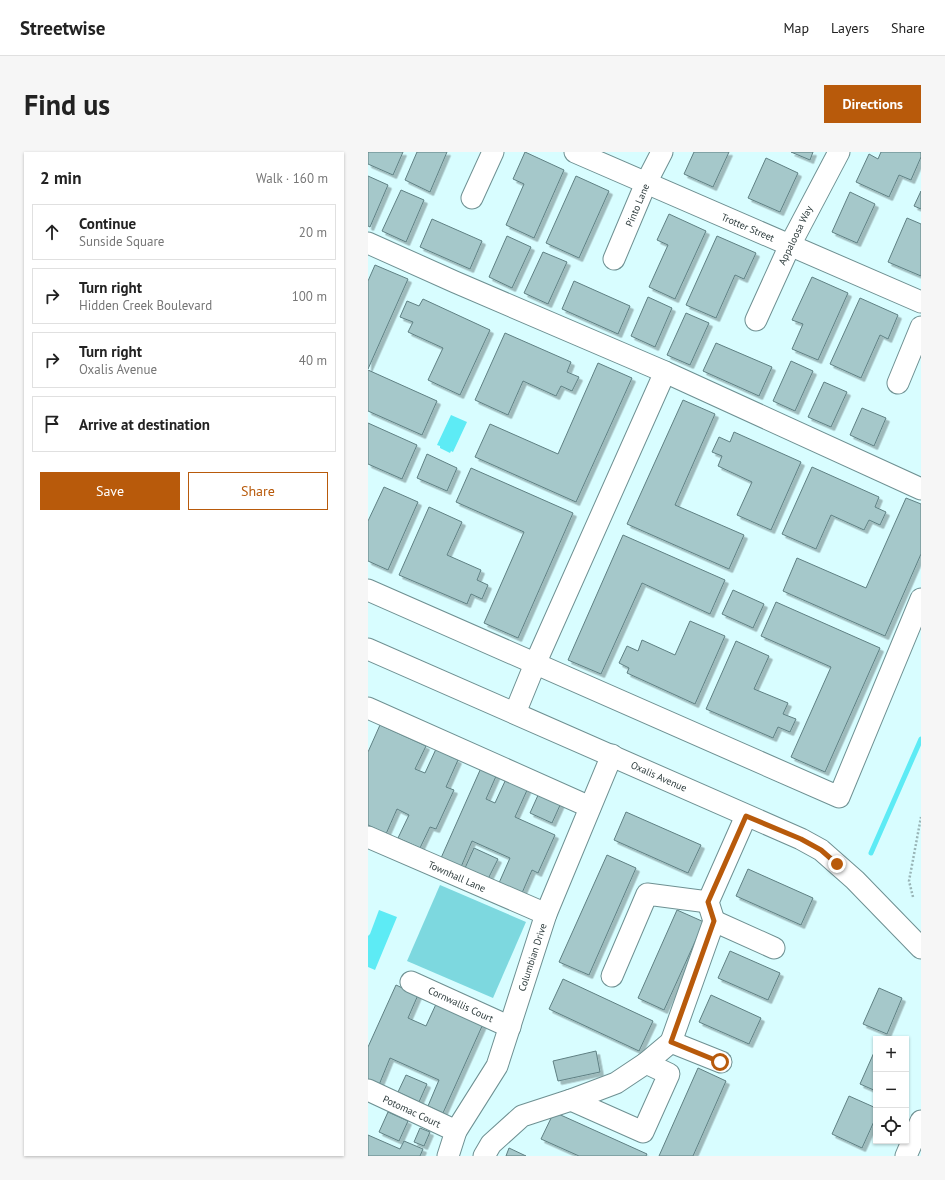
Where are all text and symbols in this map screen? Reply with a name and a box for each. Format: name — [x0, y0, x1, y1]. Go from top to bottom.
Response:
text: Streetwise — [20, 16, 105, 40]
text: Map — [783, 19, 809, 37]
text: Layers — [831, 19, 869, 37]
text: Share — [891, 19, 925, 37]
button: Directions — [824, 85, 921, 123]
text: Find us — [24, 86, 110, 123]
text: 2 min — [40, 167, 81, 189]
text: Walk · 160 m — [256, 170, 328, 187]
street label: Pinto Lane — [623, 182, 652, 229]
street label: Appaloosa Way — [775, 203, 816, 267]
street label: Trotter Street — [719, 210, 777, 245]
text: Continue — [79, 214, 136, 233]
icon: ahead — [41, 221, 63, 243]
text: 20 m — [299, 224, 327, 241]
text: Sunside Square — [79, 233, 164, 250]
text: Turn right — [79, 278, 142, 297]
icon: right — [41, 285, 63, 307]
text: 100 m — [292, 288, 327, 305]
text: Hidden Creek Boulevard — [79, 297, 212, 314]
text: Turn right — [79, 342, 142, 361]
icon: right — [41, 349, 63, 371]
text: 40 m — [299, 352, 327, 369]
text: Oxalis Avenue — [79, 361, 157, 378]
icon: arrive — [41, 413, 63, 435]
text: Arrive at destination — [79, 415, 210, 434]
button: Save — [40, 472, 180, 510]
button: Share — [188, 472, 328, 510]
street label: Oxalis Avenue — [629, 758, 689, 795]
route end — [828, 855, 846, 873]
street label: Townhall Lane — [426, 858, 488, 895]
street label: Columbian Drive — [515, 922, 550, 993]
street label: Cornwallis Court — [426, 984, 496, 1025]
map controls — [873, 1036, 909, 1144]
button: + — [873, 1036, 909, 1072]
route start — [711, 1053, 729, 1071]
button: − — [873, 1072, 909, 1108]
street label: Potomac Court — [381, 1092, 443, 1131]
button: locate — [873, 1108, 909, 1144]

